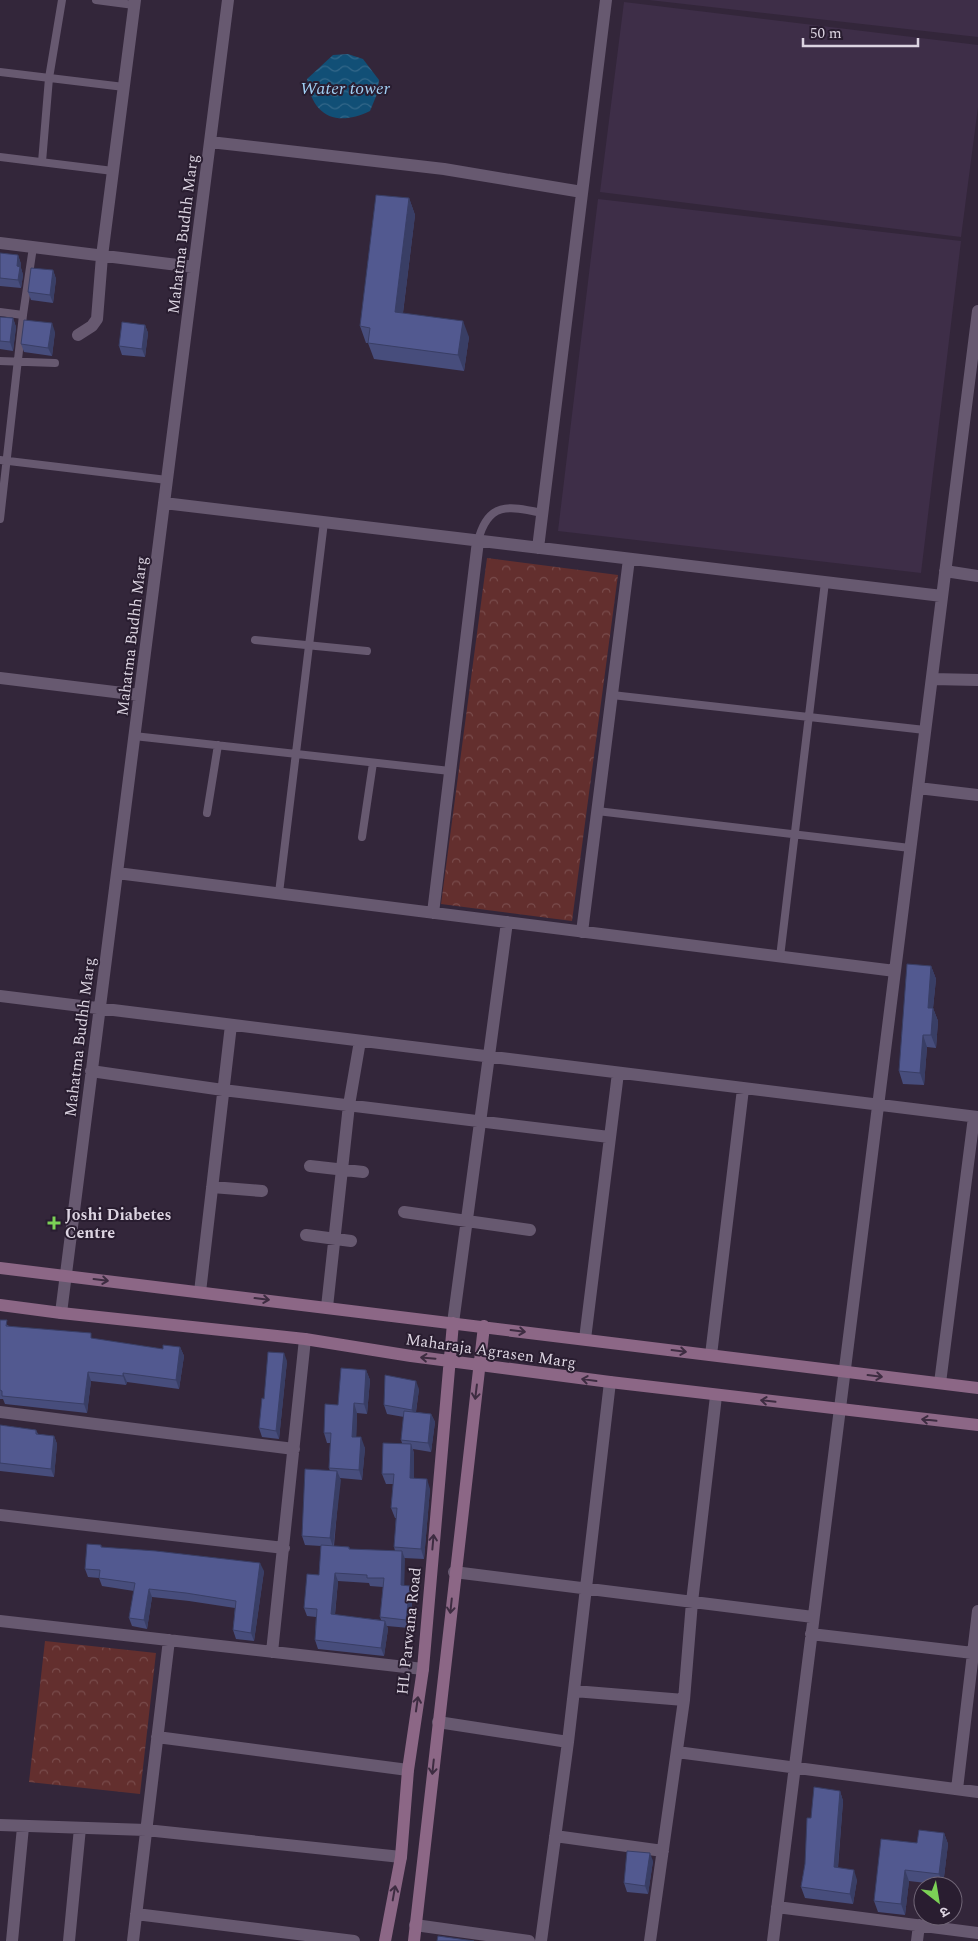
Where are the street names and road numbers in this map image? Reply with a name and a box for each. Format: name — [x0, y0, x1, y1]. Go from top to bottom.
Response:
street label: Mahatma Budhh Marg — [161, 153, 205, 315]
street label: Mahatma Budhh Marg — [110, 555, 154, 717]
street label: Mahatma Budhh Marg — [58, 956, 102, 1118]
street label: Maharaja Agrasen Marg — [404, 1327, 578, 1375]
street label: HL Parwana Road — [390, 1566, 428, 1696]

